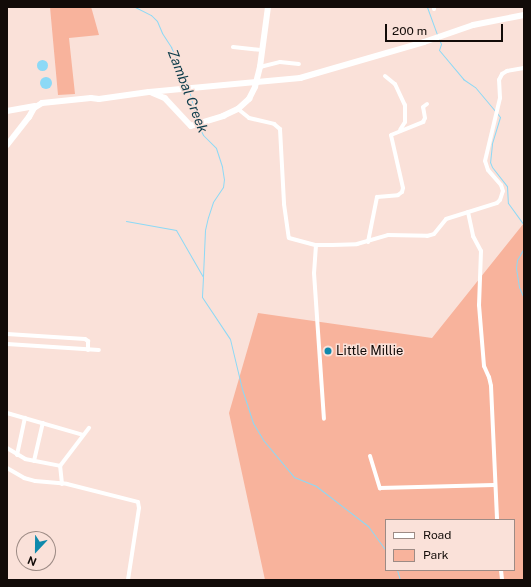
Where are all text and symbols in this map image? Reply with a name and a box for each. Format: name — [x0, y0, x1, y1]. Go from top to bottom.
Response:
scale bar — [387, 16, 505, 42]
text: 200 m — [392, 24, 427, 38]
water label: Zambal Creek — [164, 47, 212, 135]
place label: Little Millie — [336, 343, 403, 359]
marker: Little Millie — [323, 346, 333, 356]
legend — [385, 519, 515, 571]
text: Road — [423, 528, 451, 542]
north arrow — [16, 531, 56, 571]
text: Park — [423, 548, 449, 562]
text: N — [26, 554, 38, 568]

